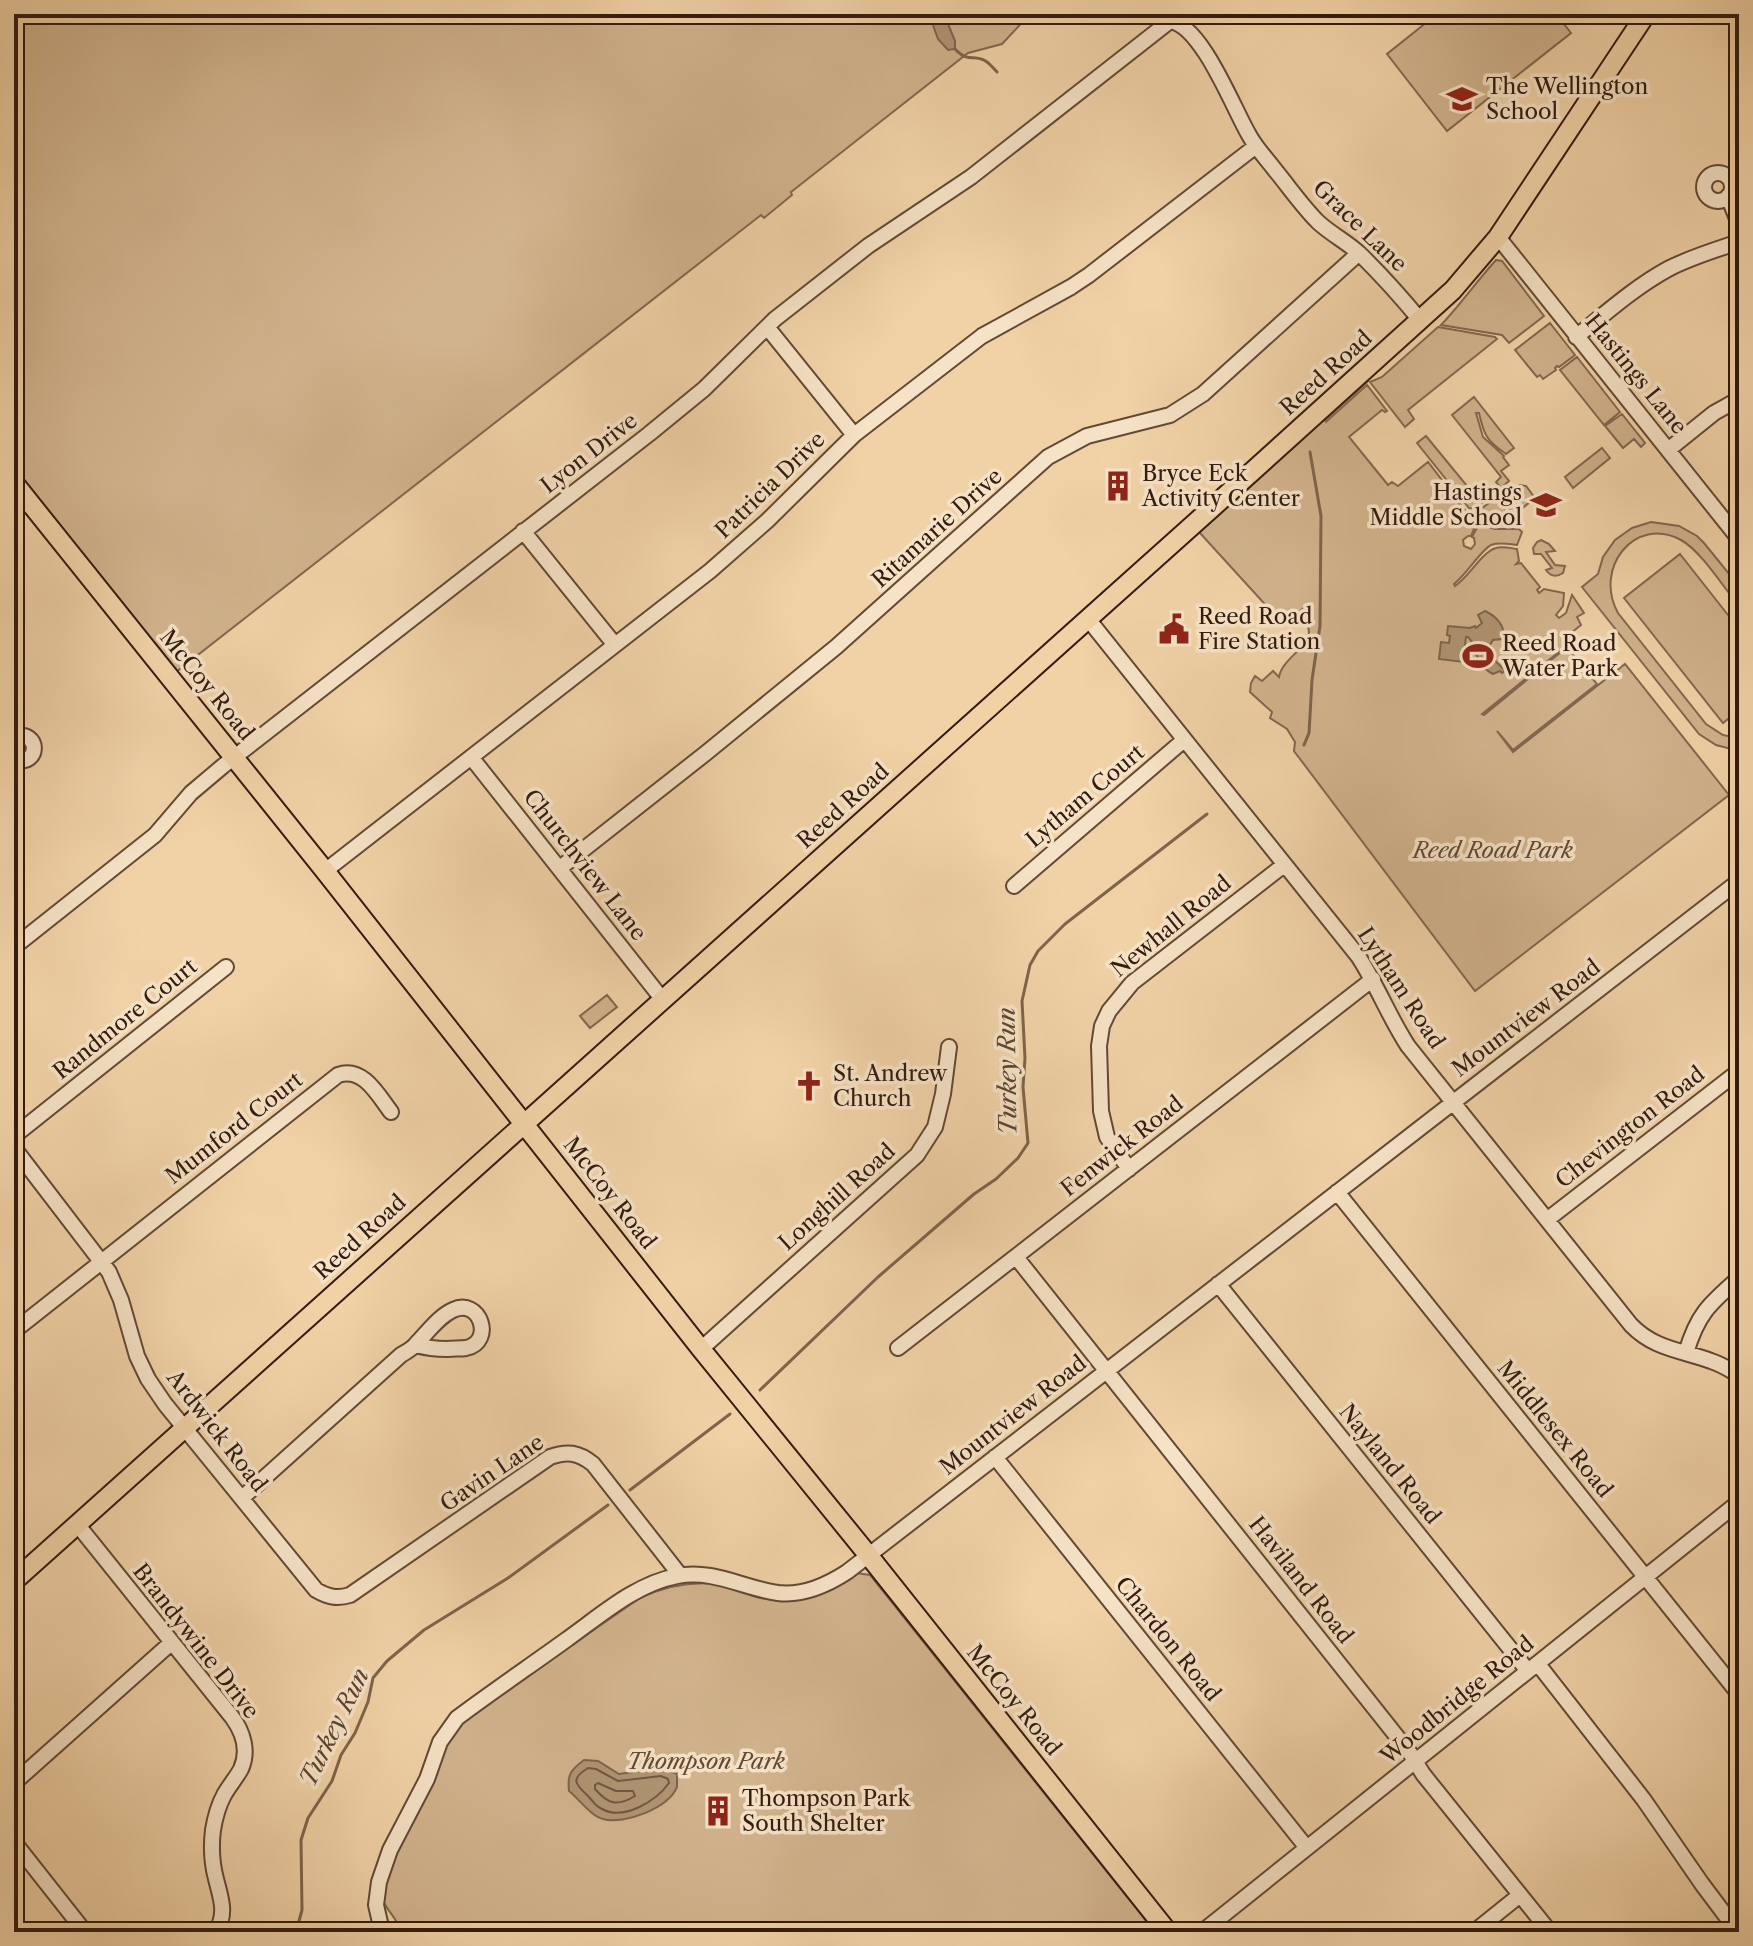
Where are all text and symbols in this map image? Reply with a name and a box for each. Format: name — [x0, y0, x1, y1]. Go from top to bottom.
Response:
place label: The Wellington School — [1486, 73, 1649, 125]
school or university icon: The Wellington School — [1445, 82, 1479, 116]
street label: Grace Lane — [1307, 174, 1413, 278]
street label: Hastings Lane — [1579, 308, 1693, 440]
street label: Reed Road — [1274, 325, 1378, 421]
street label: Lyon Drive — [535, 407, 643, 499]
street label: Patricia Drive — [709, 426, 831, 544]
place label: Bryce Eck Activity Center — [1141, 460, 1300, 512]
street label: Ritamarie Drive — [866, 463, 1008, 593]
building icon: Bryce Eck Activity Center — [1101, 469, 1135, 503]
place label: Hastings Middle School — [1370, 479, 1522, 531]
school or university icon: Hastings Middle School — [1529, 488, 1563, 522]
place label: Reed Road Fire Station — [1198, 603, 1321, 655]
public building icon: Reed Road Fire Station — [1157, 612, 1191, 646]
street label: McCoy Road — [154, 624, 260, 746]
place label: Reed Road Water Park — [1501, 630, 1620, 682]
sports icon: Reed Road Water Park — [1461, 639, 1495, 673]
street label: Lytham Court — [1020, 739, 1150, 853]
street label: Reed Road — [791, 758, 895, 854]
street label: Churchview Lane — [518, 784, 652, 946]
park label: Reed Road Park — [1411, 837, 1573, 864]
street label: Newhall Road — [1106, 869, 1236, 983]
street label: Lytham Road — [1352, 922, 1450, 1054]
street label: Randmore Court — [48, 953, 202, 1085]
street label: Mountview Road — [1447, 953, 1605, 1083]
water label: Turkey Run — [991, 1007, 1023, 1135]
place label: St. Andrew Church — [833, 1060, 948, 1112]
street label: Chevington Road — [1550, 1060, 1710, 1194]
street label: Mumford Court — [160, 1066, 308, 1190]
church icon: St. Andrew Church — [792, 1069, 826, 1103]
street label: Fenwick Road — [1055, 1090, 1189, 1202]
street label: McCoy Road — [558, 1132, 662, 1254]
street label: Longhill Road — [773, 1138, 901, 1256]
street label: Reed Road — [308, 1189, 412, 1285]
street label: Mountview Road — [934, 1349, 1092, 1481]
street label: Middlesex Road — [1492, 1355, 1618, 1503]
street label: Ardwick Road — [160, 1364, 273, 1497]
street label: Nayland Road — [1333, 1399, 1447, 1529]
street label: Gavin Lane — [435, 1429, 549, 1517]
street label: Haviland Road — [1243, 1511, 1359, 1649]
street label: Brandywine Drive — [127, 1558, 265, 1724]
street label: Chardon Road — [1110, 1571, 1226, 1707]
street label: Woodbridge Road — [1374, 1630, 1539, 1771]
street label: McCoy Road — [961, 1639, 1067, 1761]
water label: Turkey Run — [293, 1663, 375, 1791]
park label: Thompson Park — [627, 1748, 786, 1775]
place label: Thompson Park South Shelter — [742, 1785, 912, 1837]
building icon: Thompson Park South Shelter — [701, 1794, 735, 1828]

